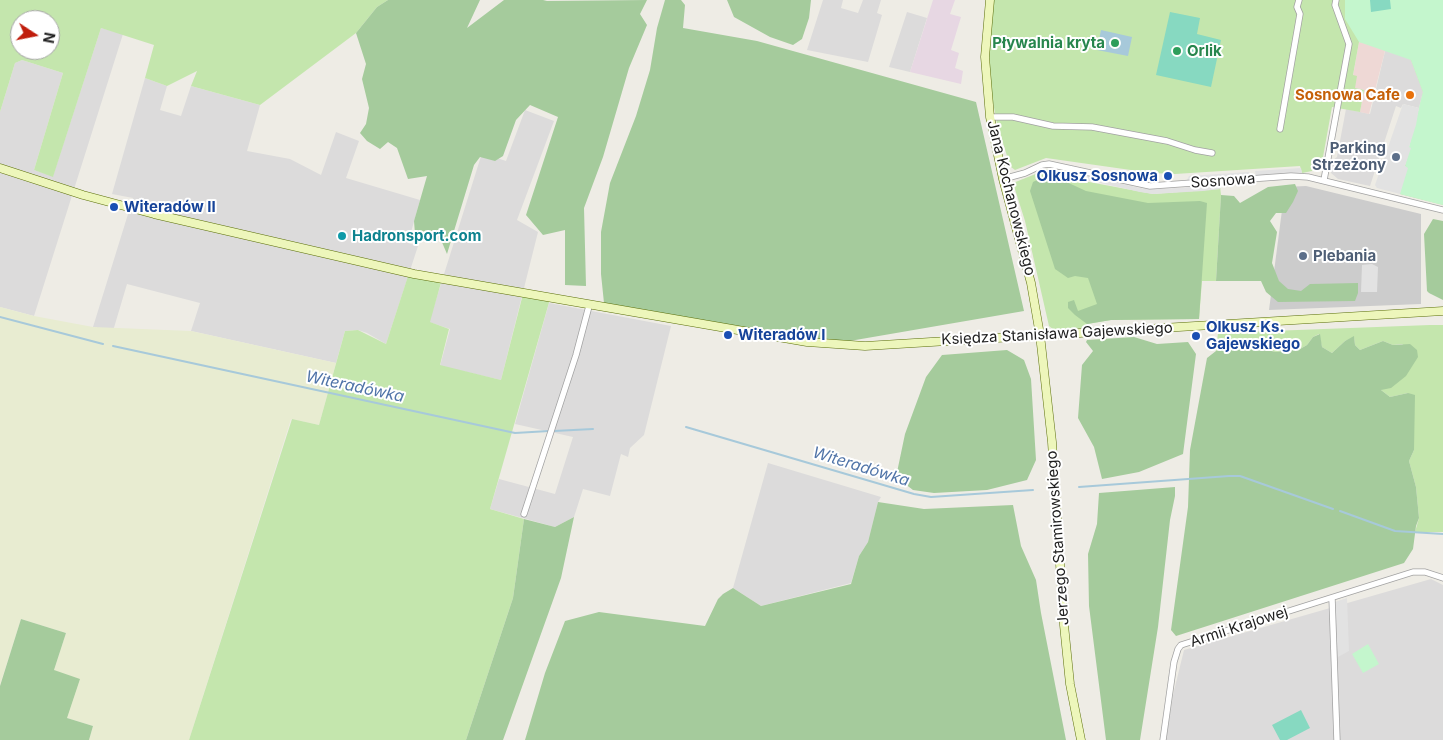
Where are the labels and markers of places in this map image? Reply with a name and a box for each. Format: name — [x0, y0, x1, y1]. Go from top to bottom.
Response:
place label: Pływalnia kryta — [992, 34, 1105, 52]
marker: Pływalnia kryta — [1109, 37, 1121, 49]
place label: Orlik — [1187, 42, 1222, 60]
marker: Orlik — [1171, 45, 1183, 57]
place label: Sosnowa Cafe — [1295, 86, 1400, 104]
marker: Sosnowa Cafe — [1404, 89, 1416, 101]
place label: Parking Strzeżony — [1312, 139, 1386, 174]
marker: Parking Strzeżony — [1390, 151, 1402, 163]
place label: Olkusz Sosnowa — [1037, 167, 1158, 185]
marker: Olkusz Sosnowa — [1162, 170, 1174, 182]
place label: Witeradów II — [124, 198, 216, 216]
marker: Witeradów II — [108, 201, 120, 213]
place label: Hadronsport.com — [352, 227, 481, 245]
marker: Hadronsport.com — [336, 230, 348, 242]
place label: Plebania — [1313, 247, 1376, 265]
marker: Plebania — [1297, 250, 1309, 262]
place label: Olkusz Ks. Gajewskiego — [1206, 318, 1300, 353]
place label: Witeradów I — [738, 326, 825, 344]
marker: Witeradów I — [722, 329, 734, 341]
marker: Olkusz Ks. Gajewskiego — [1190, 330, 1202, 342]

